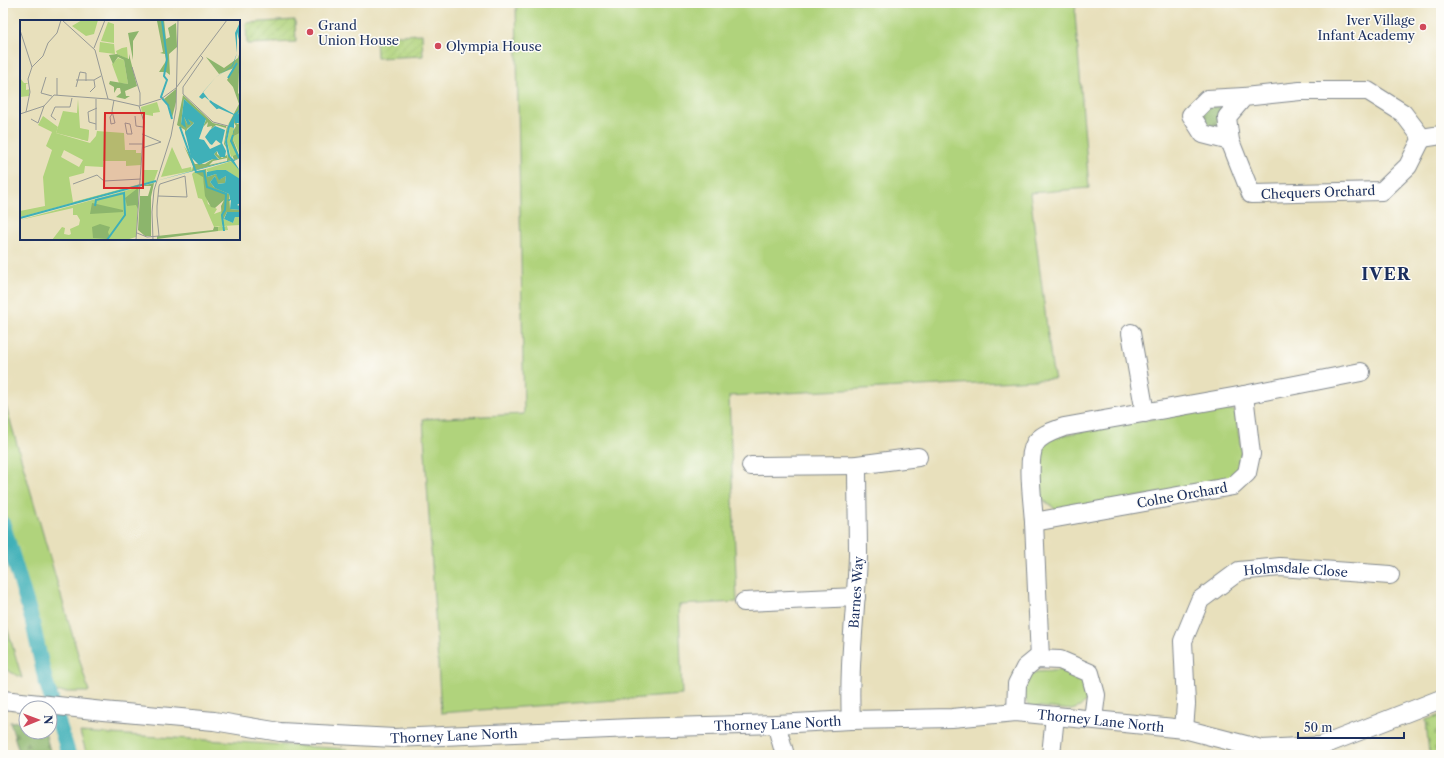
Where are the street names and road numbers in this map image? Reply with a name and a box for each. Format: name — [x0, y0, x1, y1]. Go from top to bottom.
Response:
street label: Chequers Orchard — [1261, 182, 1375, 202]
street label: Colne Orchard — [1135, 479, 1229, 511]
street label: Barnes Way — [845, 555, 866, 629]
street label: Holmsdale Close — [1243, 559, 1348, 580]
street label: Thorney Lane North — [1036, 706, 1165, 735]
street label: Thorney Lane North — [714, 713, 842, 734]
street label: Thorney Lane North — [390, 725, 518, 746]

